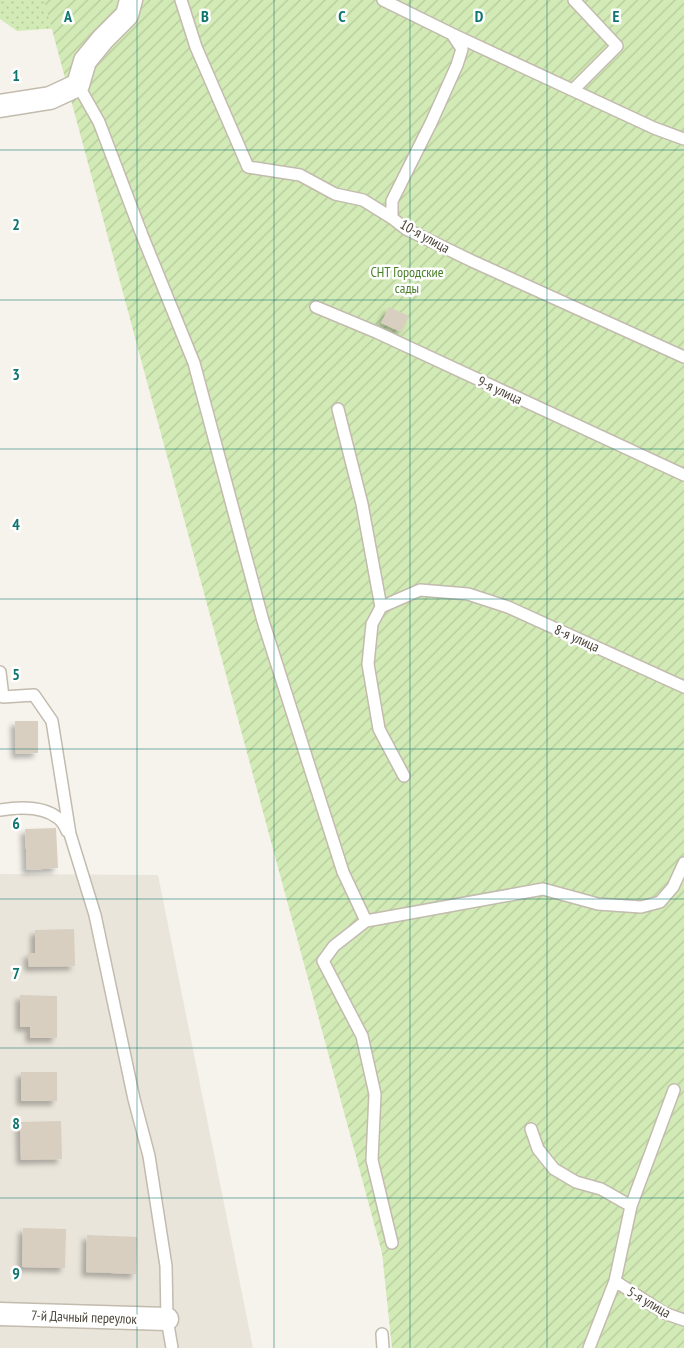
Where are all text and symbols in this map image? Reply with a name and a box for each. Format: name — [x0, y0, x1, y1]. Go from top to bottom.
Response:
text: A — [63, 6, 73, 26]
text: B — [201, 6, 209, 26]
text: C — [338, 6, 346, 26]
text: D — [475, 6, 484, 26]
text: E — [613, 6, 620, 26]
text: 1 — [12, 65, 20, 85]
text: 2 — [12, 214, 20, 234]
street label: 10-я улица — [397, 215, 453, 257]
park label: СНТ Городские сады — [370, 263, 444, 297]
text: 3 — [12, 364, 20, 384]
street label: 9-я улица — [475, 372, 525, 408]
text: 4 — [12, 514, 20, 534]
street label: 8-я улица — [552, 620, 602, 656]
text: 5 — [12, 664, 20, 684]
text: 6 — [12, 813, 20, 833]
text: 7 — [12, 963, 20, 983]
text: 8 — [12, 1113, 20, 1133]
text: 9 — [12, 1263, 20, 1283]
street label: 5-я улица — [624, 1282, 674, 1322]
street label: 7-й Дачный переулок — [31, 1306, 138, 1328]

